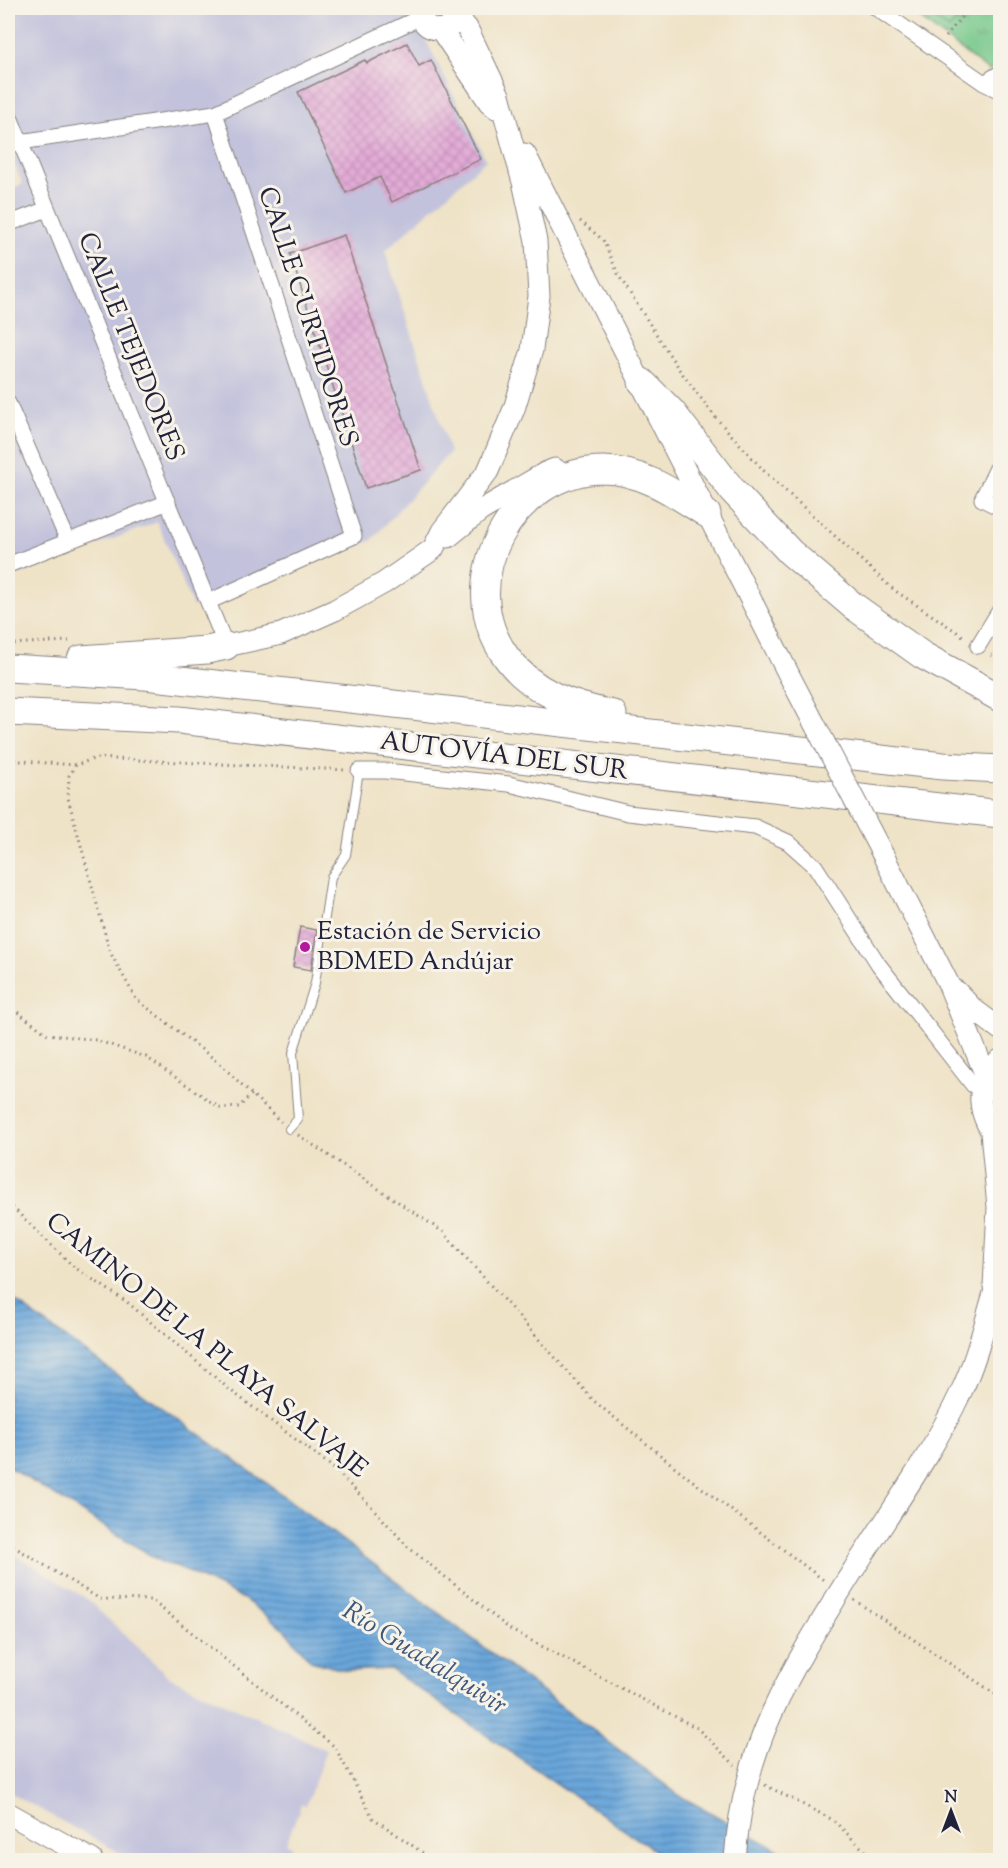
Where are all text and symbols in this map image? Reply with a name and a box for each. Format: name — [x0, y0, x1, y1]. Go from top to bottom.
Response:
street label: CALLE CURTIDORES — [247, 182, 367, 452]
street label: CALLE TEJEDORES — [67, 227, 193, 467]
street label: AUTOVÍA DEL SUR — [378, 723, 630, 791]
place label: Estación de Servicio BDMED Andújar — [317, 914, 541, 981]
marker: Estación de Servicio BDMED Andújar — [298, 940, 312, 954]
street label: CAMINO DE LA PLAYA SALVAJE — [37, 1204, 375, 1488]
water label: Río Guadalquivir — [334, 1593, 514, 1725]
north arrow — [921, 1781, 981, 1841]
text: N — [945, 1787, 958, 1810]

